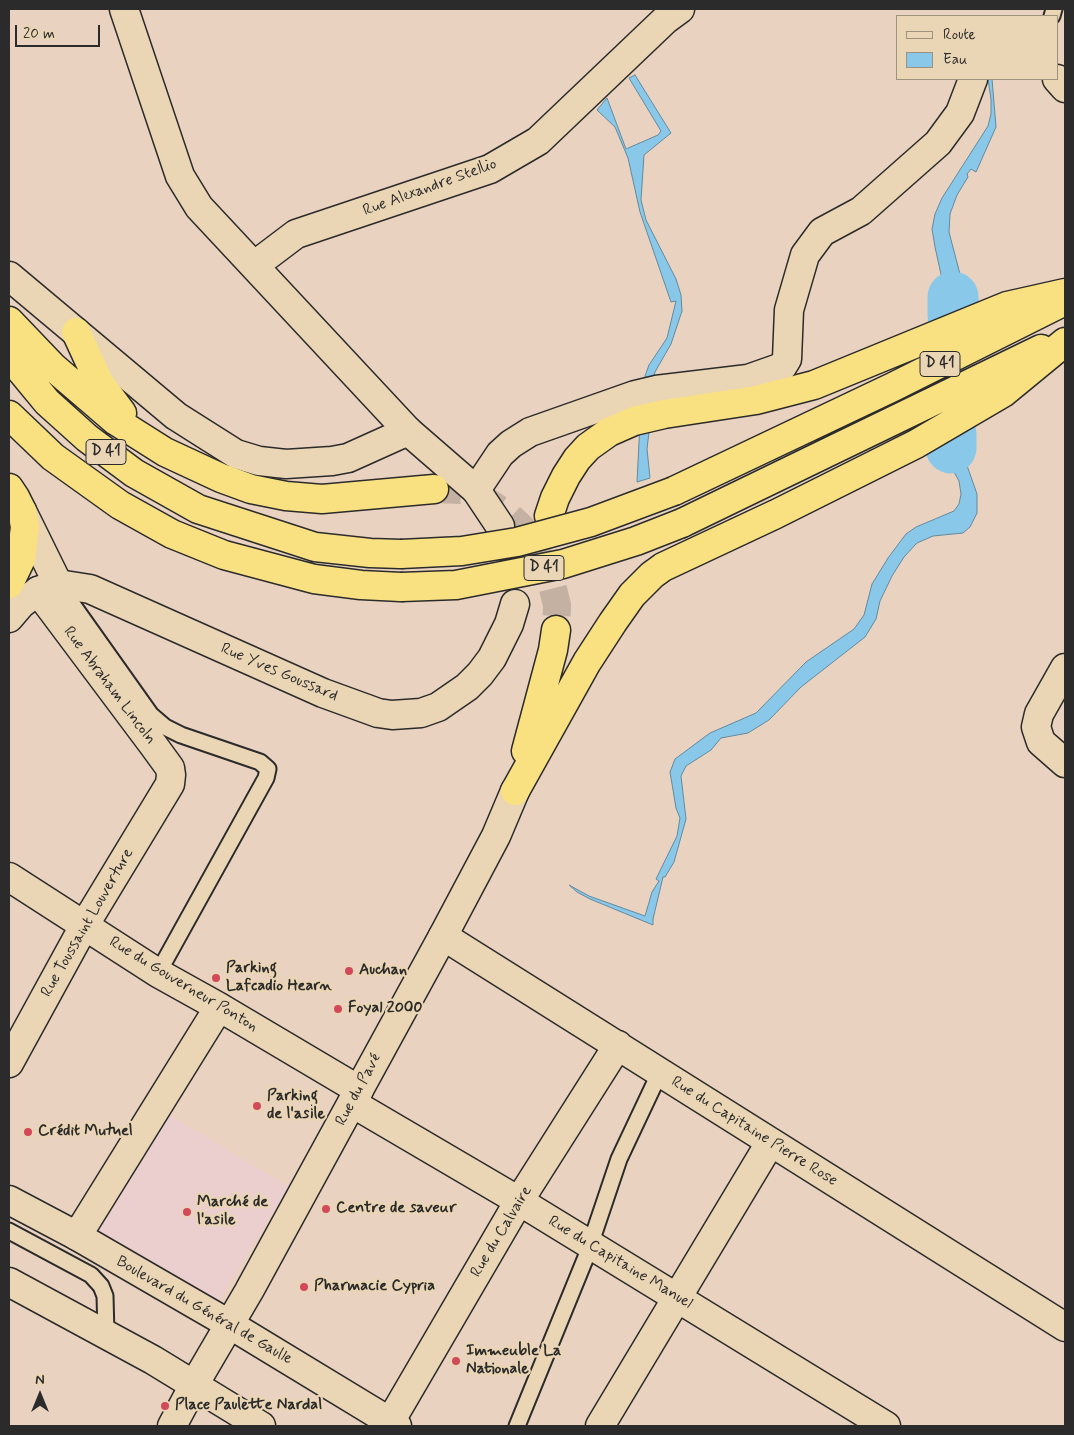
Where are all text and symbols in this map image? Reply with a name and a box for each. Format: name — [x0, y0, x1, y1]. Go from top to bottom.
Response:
scale bar — [18, 15, 102, 47]
legend — [896, 15, 1059, 80]
text: 20 m — [23, 24, 55, 44]
text: Route — [943, 25, 976, 45]
text: Eau — [943, 50, 967, 70]
street label: Rue Alexandre Stellio — [361, 155, 499, 221]
road number: D 41 — [920, 352, 960, 376]
road number: D 41 — [86, 440, 126, 464]
road number: D 41 — [524, 556, 564, 580]
street label: Rue Abraham Lincoln — [58, 623, 160, 749]
street label: Rue Yves Goussard — [217, 640, 341, 706]
street label: Rue Toussaint Louverture — [38, 845, 138, 1001]
street label: Rue du Gouverneur Ponton — [105, 933, 261, 1037]
place label: Parking Lafcadio Hearn — [226, 959, 332, 997]
place label: Auchan — [359, 961, 407, 981]
marker: Auchan — [343, 965, 355, 977]
marker: Parking Lafcadio Hearn — [210, 972, 222, 984]
place label: Foyal 2000 — [348, 999, 422, 1019]
marker: Foyal 2000 — [332, 1003, 344, 1015]
street label: Rue du Pavé — [332, 1051, 386, 1129]
street label: Rue du Capitaine Pierre Rose — [667, 1073, 841, 1191]
place label: Parking de l'asile — [267, 1087, 325, 1125]
marker: Parking de l'asile — [251, 1100, 263, 1112]
place label: Crédit Mutuel — [38, 1122, 133, 1142]
marker: Crédit Mutuel — [22, 1126, 34, 1138]
street label: Rue du Calvaire — [467, 1183, 537, 1281]
place label: Marché de l'asile — [197, 1193, 268, 1231]
place label: Centre de saveur — [336, 1199, 456, 1219]
marker: Centre de saveur — [320, 1203, 332, 1215]
marker: Marché de l'asile — [181, 1206, 193, 1218]
street label: Rue du Capitaine Manuel — [544, 1212, 696, 1314]
street label: Boulevard du Général de Gaulle — [112, 1253, 296, 1369]
place label: Pharmacie Cypria — [314, 1277, 435, 1297]
marker: Pharmacie Cypria — [298, 1281, 310, 1293]
place label: Immeuble La Nationale — [466, 1342, 561, 1380]
marker: Immeuble La Nationale — [450, 1355, 462, 1367]
north arrow — [15, 1370, 65, 1420]
text: N — [35, 1371, 45, 1389]
place label: Place Paulette Nardal — [175, 1396, 322, 1416]
marker: Place Paulette Nardal — [159, 1400, 171, 1412]

